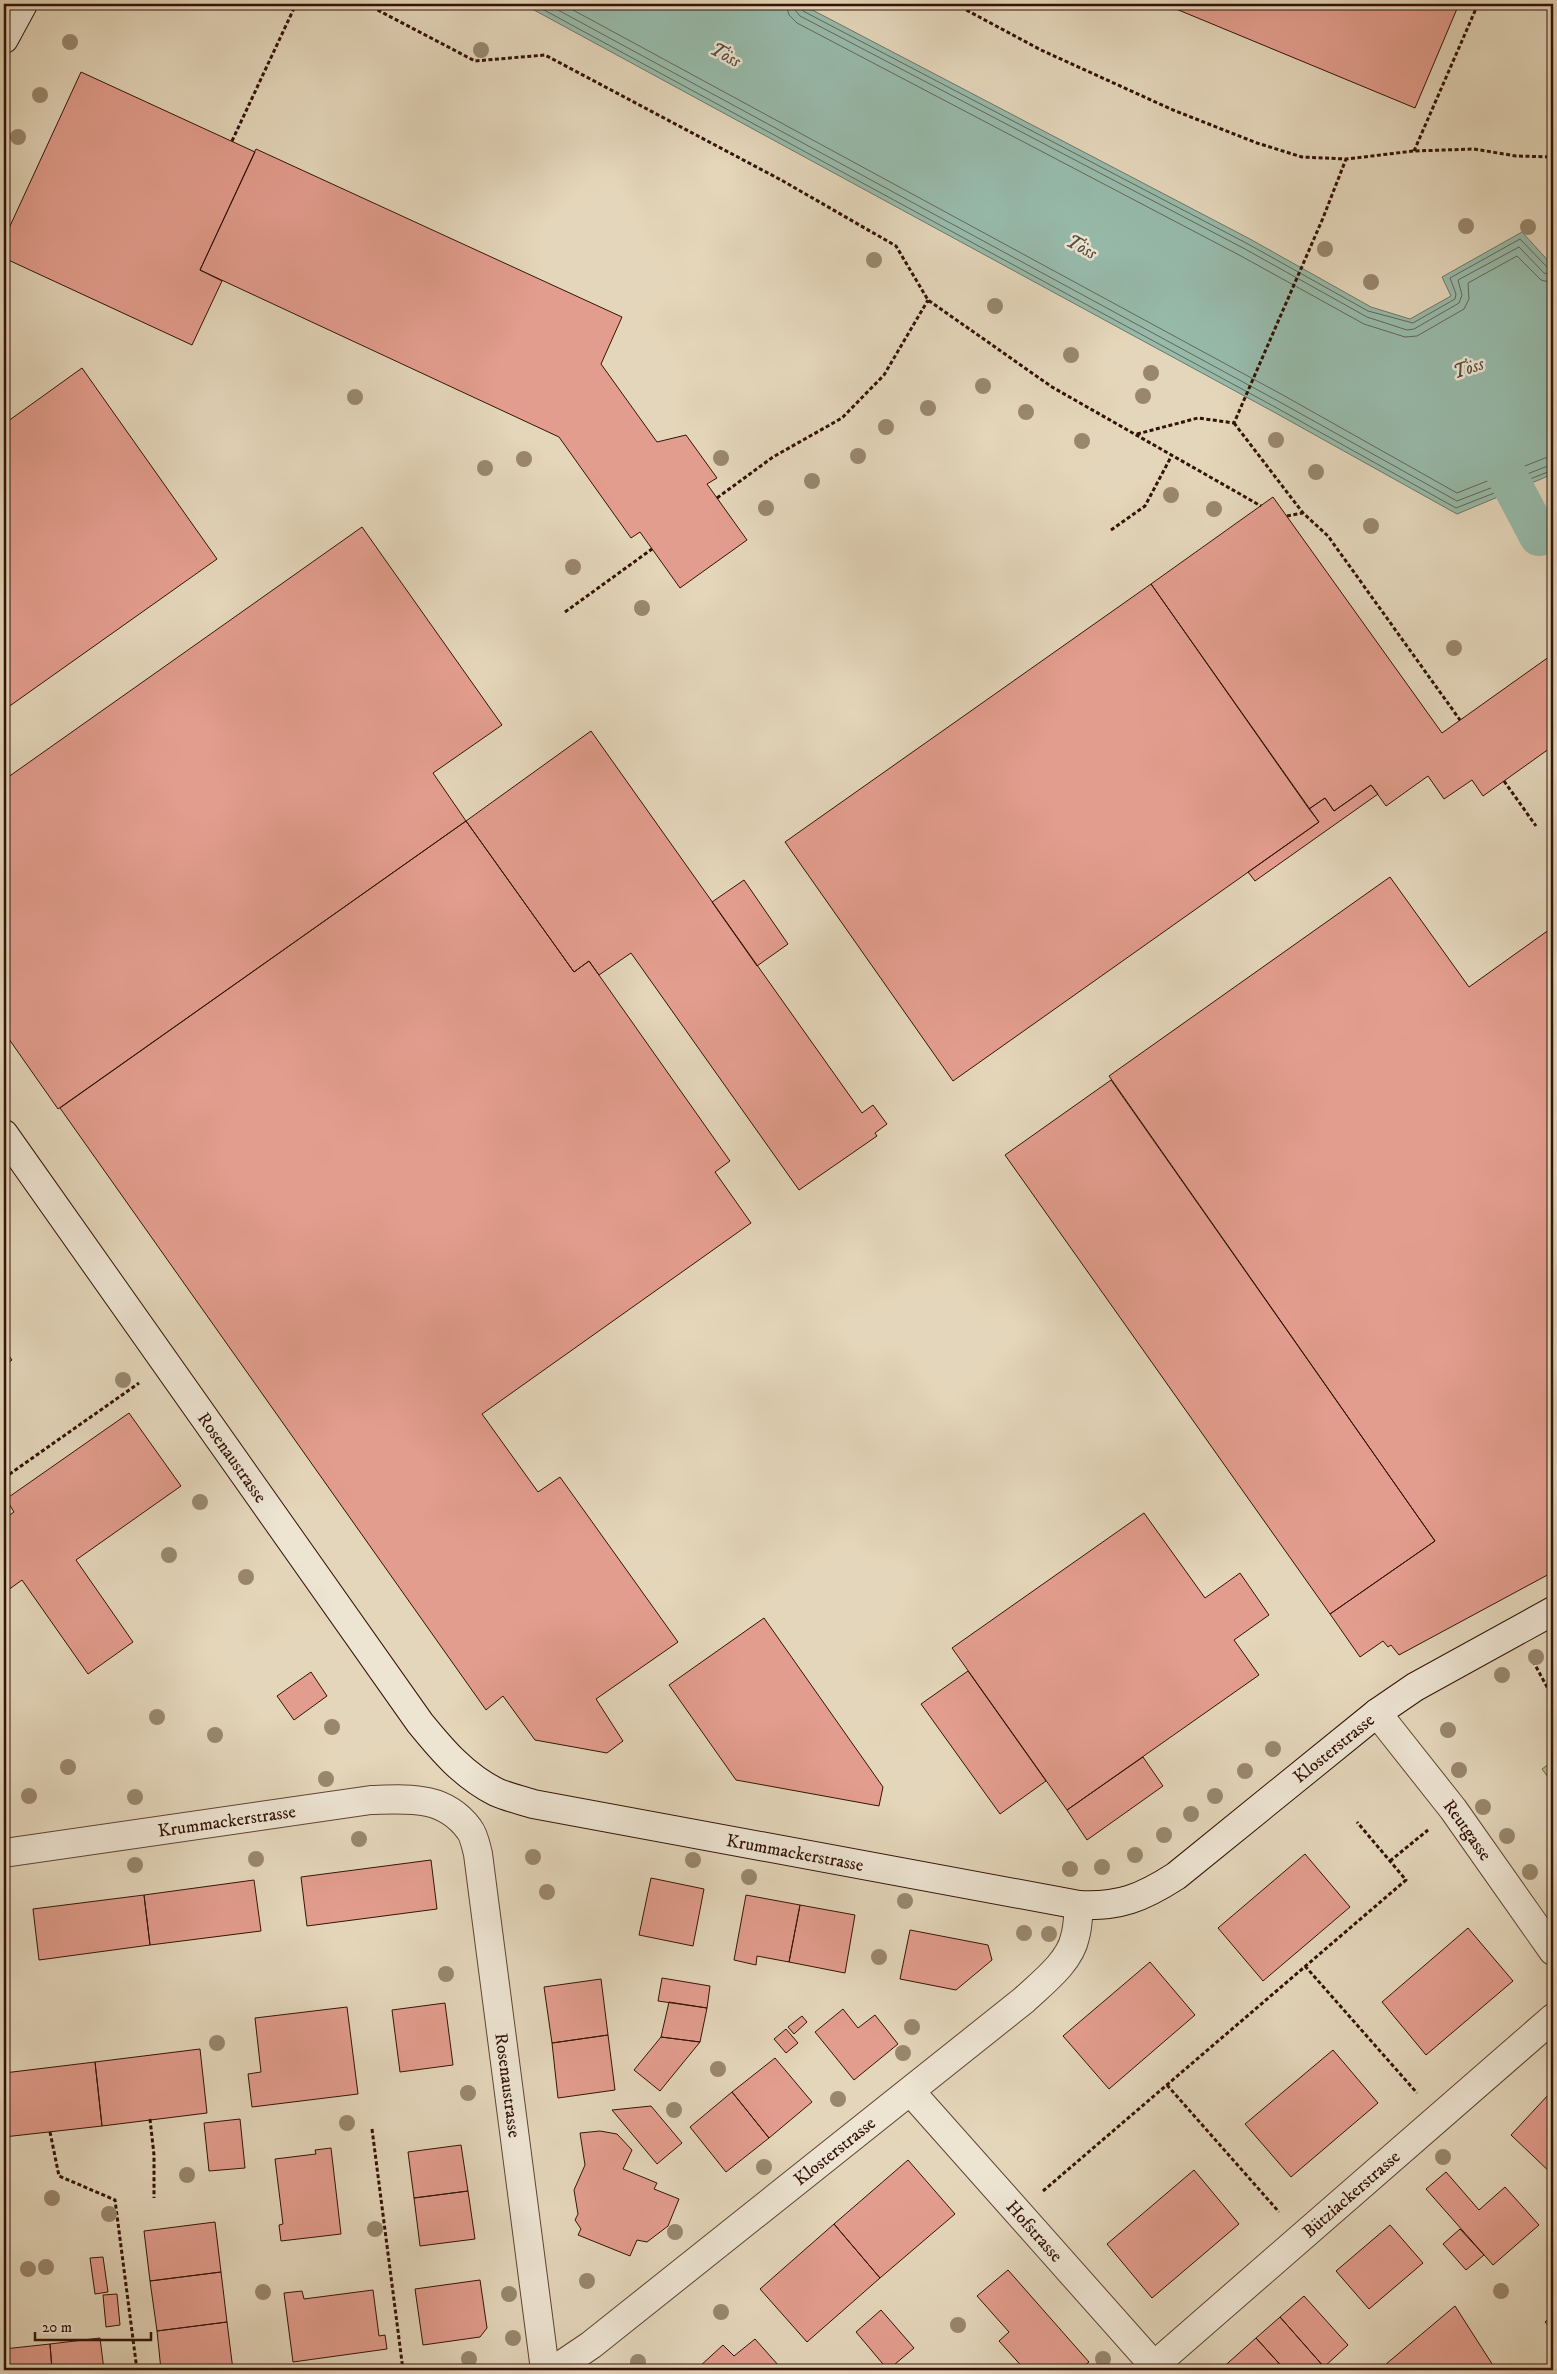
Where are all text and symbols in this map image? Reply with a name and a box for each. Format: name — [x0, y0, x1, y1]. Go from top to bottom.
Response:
water label: Töss — [706, 38, 746, 73]
water label: Töss — [1062, 230, 1102, 265]
water label: Töss — [1450, 352, 1488, 384]
street label: Rosenaustrasse — [192, 1409, 271, 1507]
street label: Klosterstrasse — [1289, 1709, 1379, 1788]
street label: Reutgasse — [1438, 1795, 1496, 1865]
street label: Krummackerstrasse — [156, 1801, 297, 1843]
street label: Krummackerstrasse — [725, 1830, 865, 1877]
street label: Rosenaustrasse — [489, 2032, 525, 2139]
street label: Klosterstrasse — [790, 2113, 880, 2191]
street label: Bütziackerstrasse — [1298, 2146, 1405, 2243]
street label: Hofstrasse — [1001, 2196, 1067, 2267]
scale bar — [35, 2309, 151, 2341]
text: 20 m — [42, 2318, 72, 2337]

